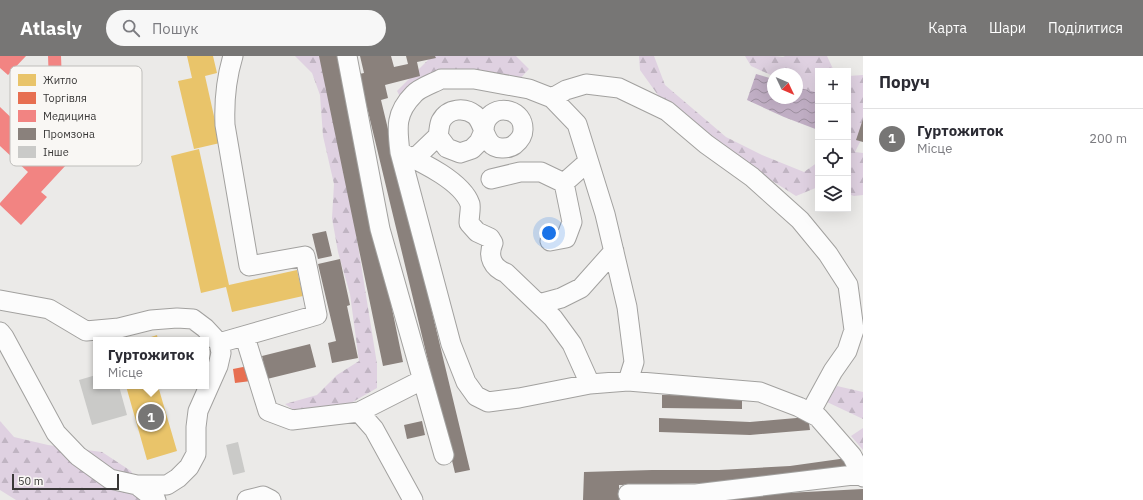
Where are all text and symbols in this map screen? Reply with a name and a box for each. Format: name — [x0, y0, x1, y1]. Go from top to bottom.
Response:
search box — [106, 10, 386, 46]
text: Atlasly — [20, 16, 82, 40]
icon: search — [120, 17, 142, 39]
text: Пошук — [152, 19, 198, 38]
text: Карта — [928, 19, 967, 37]
text: Шари — [989, 19, 1026, 37]
text: Поділитися — [1048, 19, 1123, 37]
legend — [10, 66, 142, 166]
north arrow — [767, 68, 803, 104]
map controls — [815, 68, 851, 212]
button: + — [815, 68, 851, 104]
text: Поруч — [879, 71, 930, 93]
text: Житло — [43, 73, 77, 87]
text: Торгівля — [43, 91, 87, 105]
button: − — [815, 104, 851, 140]
text: Медицина — [43, 109, 97, 123]
text: Гуртожиток — [917, 121, 1004, 140]
text: Промзона — [43, 127, 95, 141]
text: 1 — [888, 130, 896, 147]
text: 200 m — [1089, 130, 1127, 147]
button: locate — [815, 140, 851, 176]
text: Місце — [917, 140, 952, 157]
text: Інше — [43, 145, 69, 159]
button: layers — [815, 176, 851, 212]
your location — [539, 223, 559, 243]
popup — [93, 337, 209, 389]
text: Гуртожиток — [108, 345, 194, 364]
text: Місце — [108, 364, 143, 381]
pin: 1 — [138, 402, 164, 432]
scale bar — [12, 472, 119, 491]
text: 50 m — [18, 474, 43, 488]

